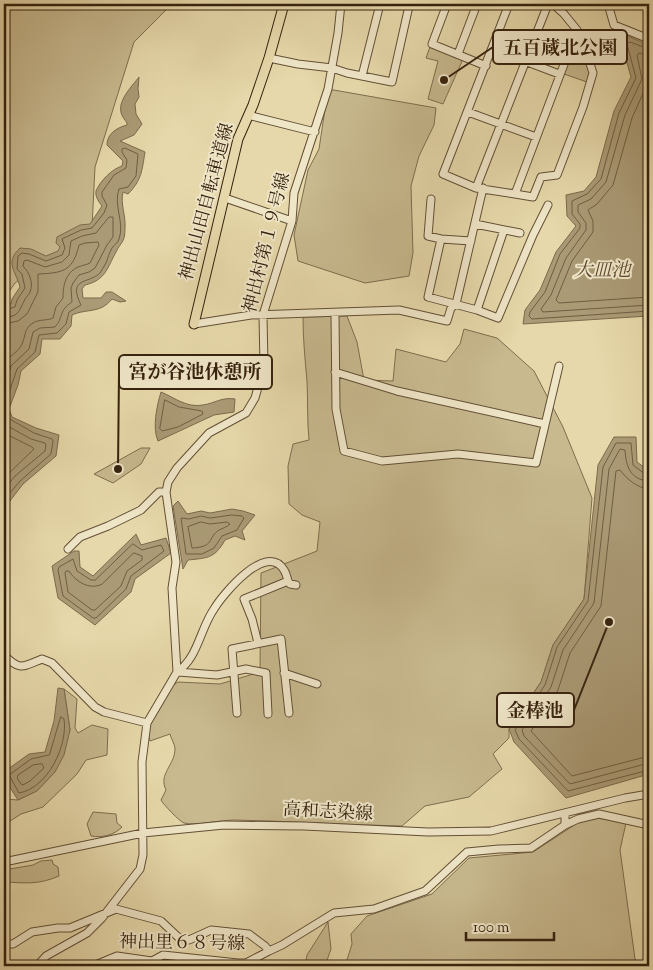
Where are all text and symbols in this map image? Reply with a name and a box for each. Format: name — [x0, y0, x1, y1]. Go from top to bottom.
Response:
callout: 五百蔵北公園 — [493, 30, 627, 64]
text: 五百蔵北公園 — [503, 36, 617, 63]
street label: 神出山田自転車道線 — [174, 120, 242, 284]
street label: 神出村第１９号線 — [238, 170, 298, 316]
water label: 大皿池 — [573, 258, 632, 285]
callout: 宮が谷池休憩所 — [119, 355, 272, 389]
text: 宮が谷池休憩所 — [128, 360, 262, 387]
callout: 金棒池 — [497, 693, 574, 727]
text: 金棒池 — [506, 699, 564, 726]
street label: 高和志染線 — [282, 798, 374, 828]
scale bar — [466, 910, 553, 942]
text: 100 m — [473, 918, 510, 939]
street label: 神出里６８号線 — [119, 930, 245, 958]

